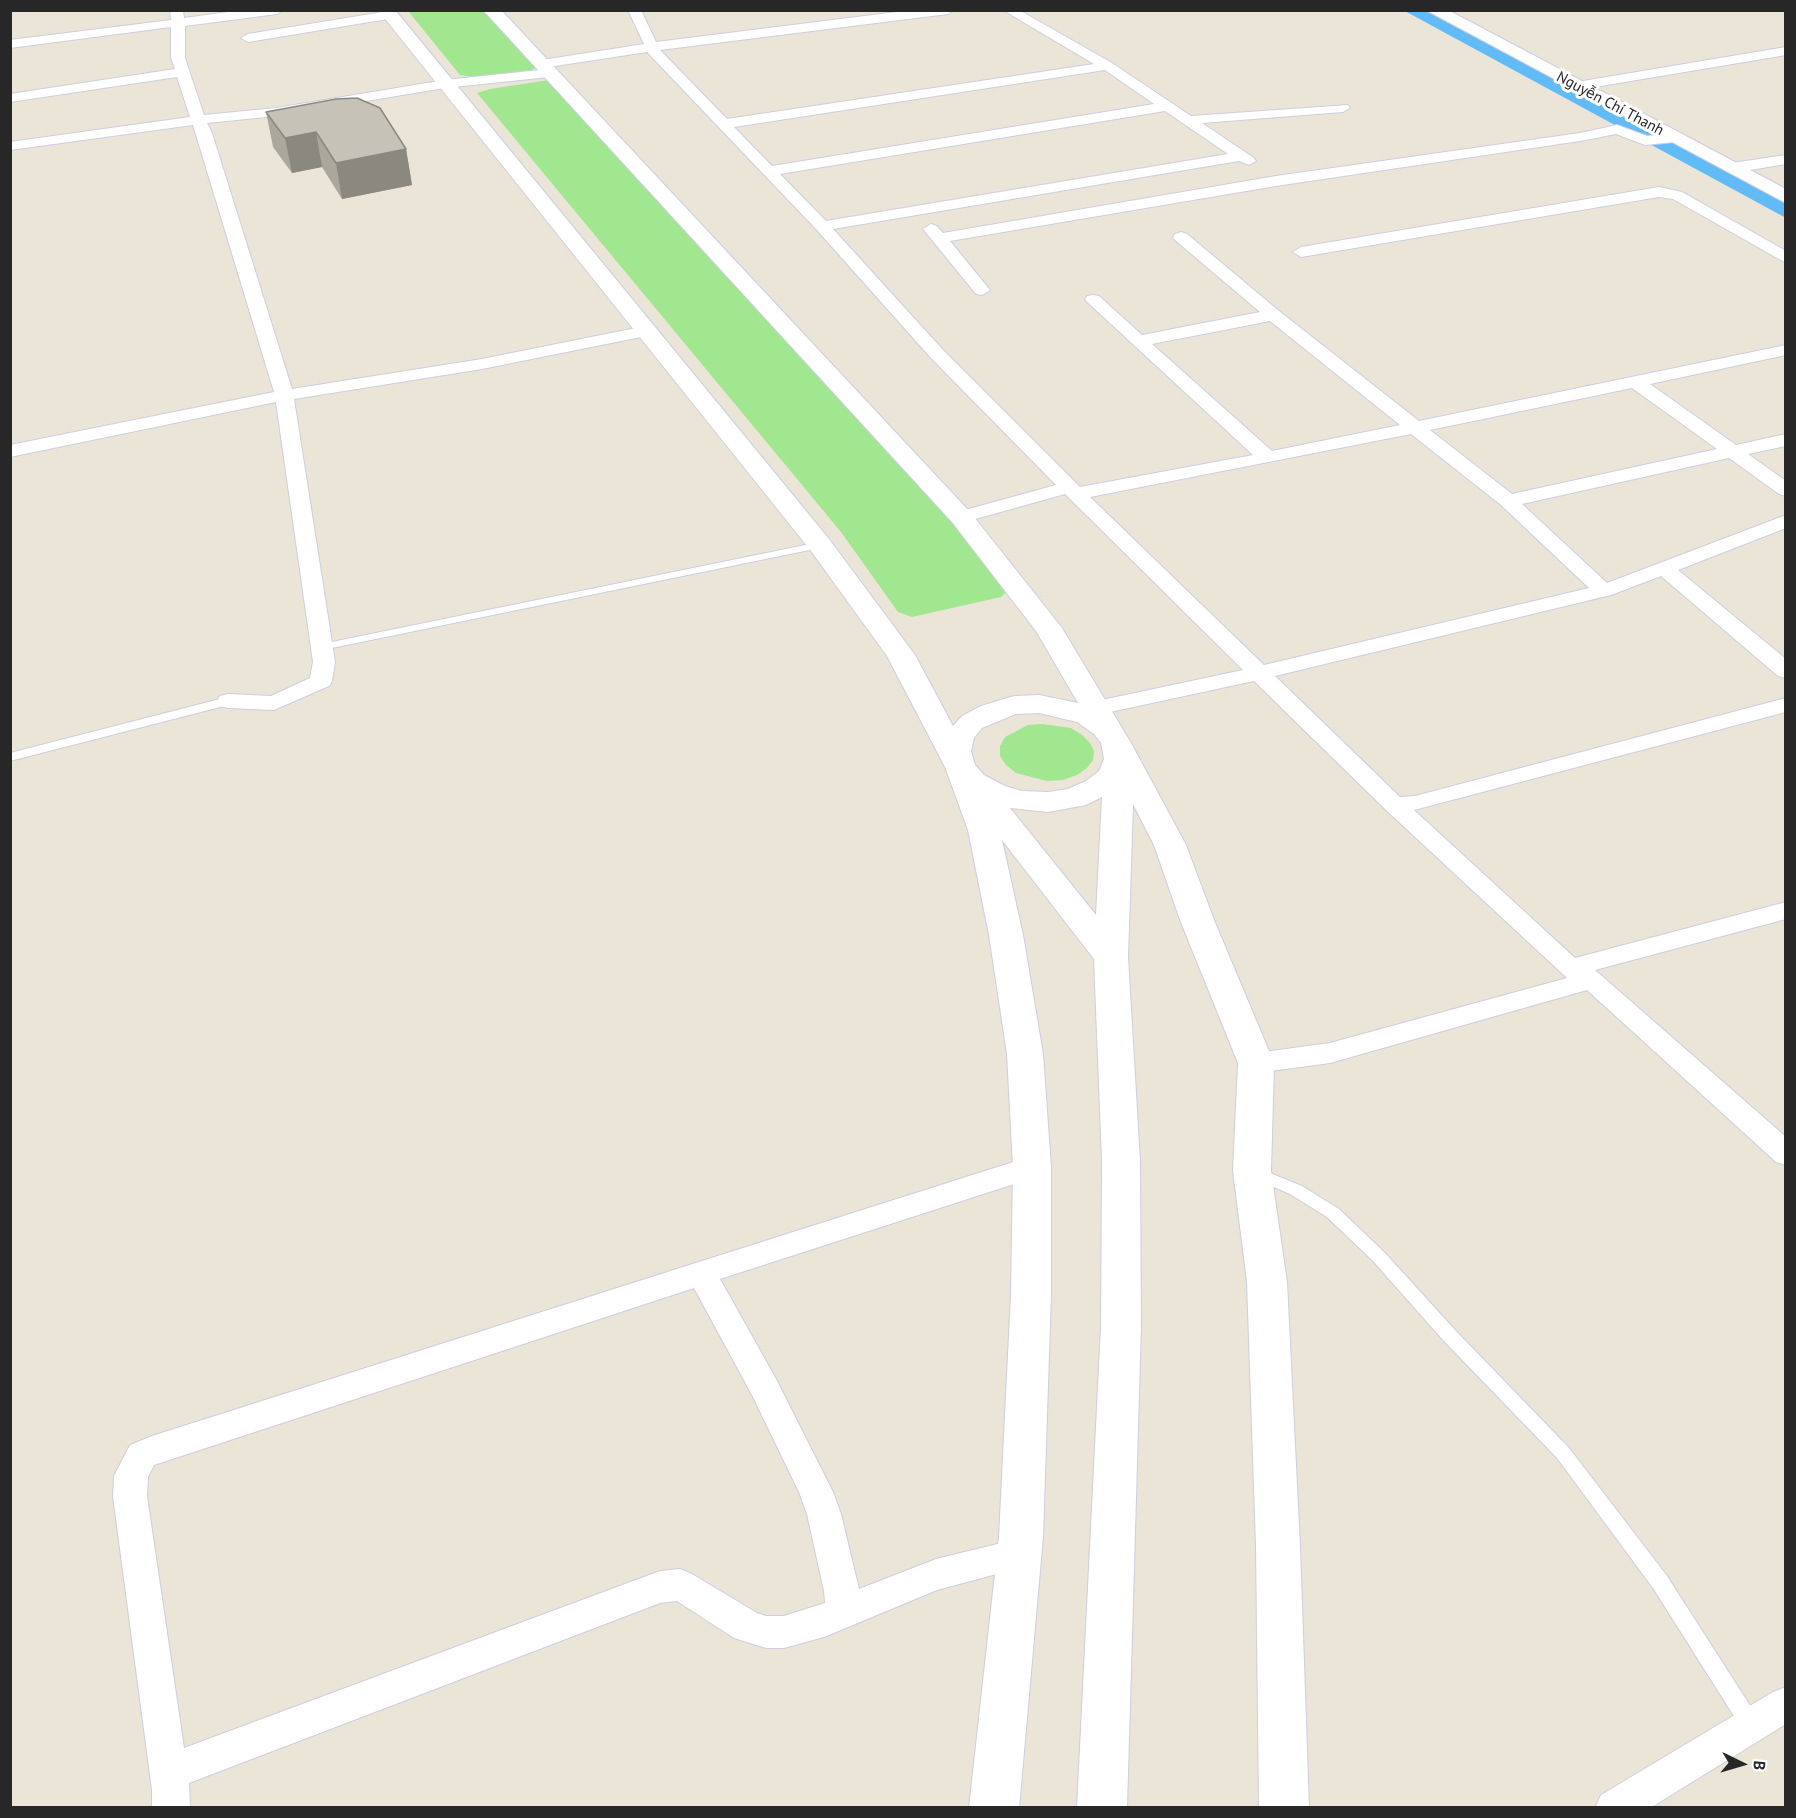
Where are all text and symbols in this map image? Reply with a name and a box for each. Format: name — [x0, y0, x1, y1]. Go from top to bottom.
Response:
street label: Nguyễn Chí Thanh — [1553, 68, 1667, 140]
north arrow — [1712, 1734, 1772, 1794]
text: B — [1750, 1760, 1770, 1771]

